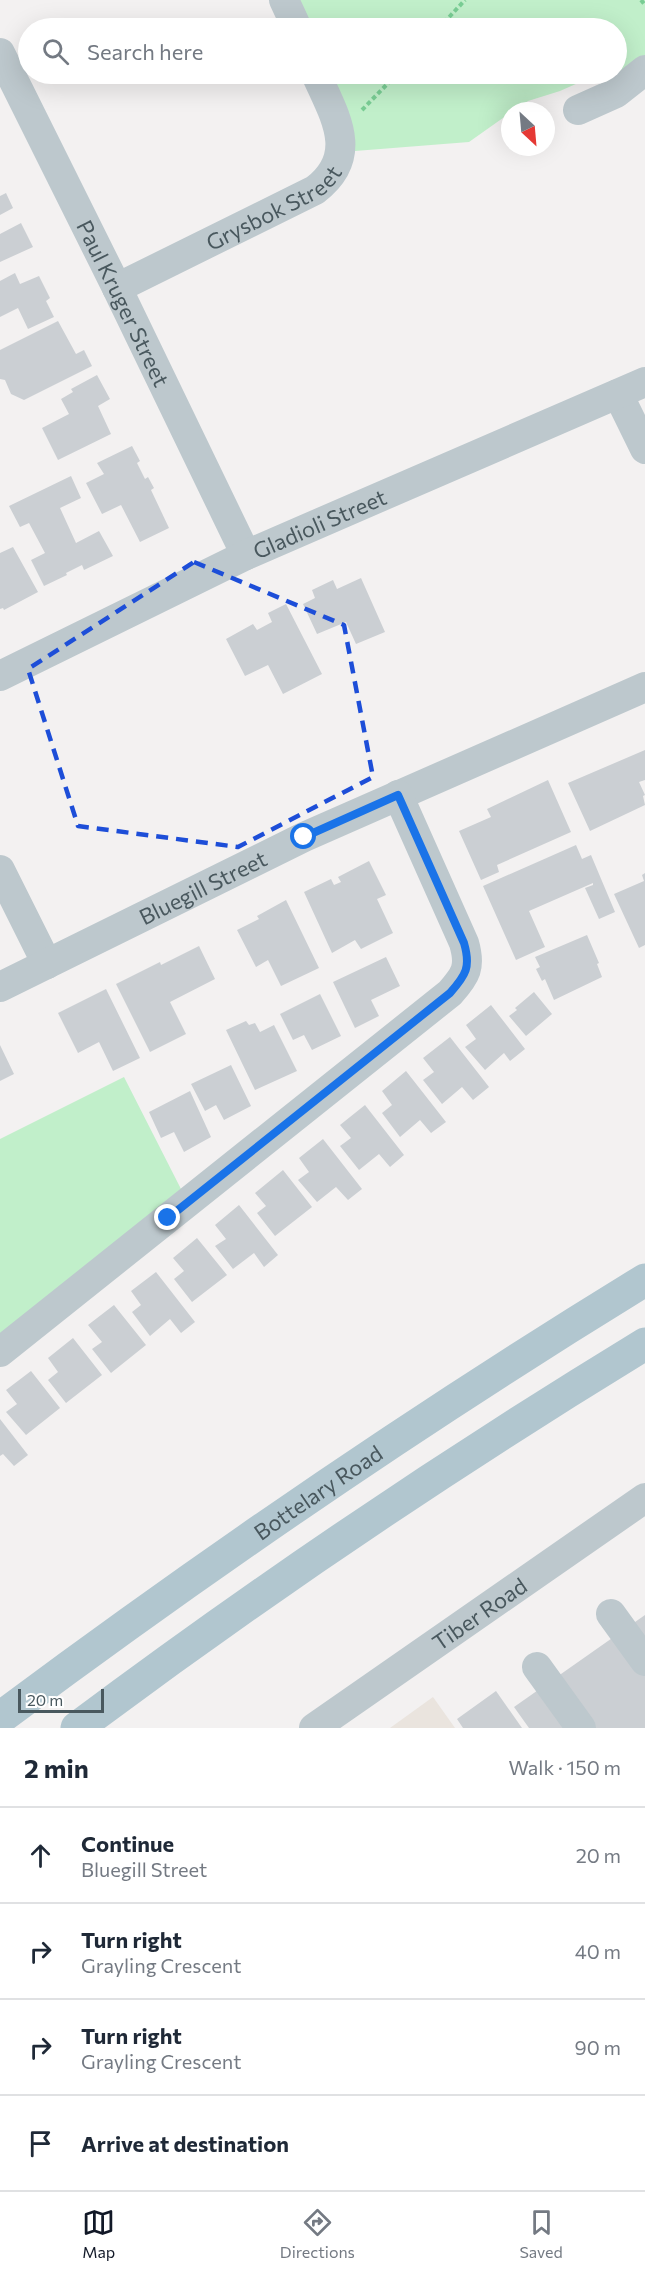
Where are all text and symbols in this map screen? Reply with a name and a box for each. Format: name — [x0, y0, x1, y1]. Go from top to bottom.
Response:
search box — [18, 18, 627, 84]
icon: search — [39, 35, 72, 68]
text: Search here — [87, 38, 203, 65]
north arrow — [501, 102, 555, 156]
street label: Grysbok Street — [201, 160, 347, 255]
street label: Paul Kruger Street — [72, 215, 176, 391]
street label: Gladioli Street — [249, 483, 390, 564]
route start — [290, 823, 316, 849]
street label: Bluegill Street — [134, 844, 271, 930]
route end — [154, 1204, 180, 1230]
street label: Bottelary Road — [248, 1439, 387, 1545]
street label: Tiber Road — [427, 1571, 531, 1655]
scale bar — [18, 1686, 104, 1714]
text: 20 m — [27, 1690, 63, 1709]
text: 2 min — [24, 1752, 89, 1783]
text: Walk · 150 m — [509, 1755, 621, 1779]
text: Continue — [81, 1830, 174, 1857]
icon: ahead — [24, 1839, 57, 1872]
text: 20 m — [576, 1843, 621, 1867]
text: Bluegill Street — [81, 1857, 207, 1881]
text: Turn right — [81, 1926, 182, 1953]
icon: right — [24, 1935, 57, 1968]
text: 40 m — [575, 1939, 621, 1963]
text: Grayling Crescent — [81, 1953, 241, 1977]
text: Turn right — [81, 2022, 182, 2049]
icon: right — [24, 2031, 57, 2064]
text: 90 m — [575, 2035, 621, 2059]
text: Grayling Crescent — [81, 2049, 241, 2073]
icon: arrive — [24, 2127, 57, 2160]
text: Arrive at destination — [81, 2130, 289, 2157]
tab: Map — [82, 2206, 115, 2261]
tab: Directions — [280, 2206, 355, 2261]
tab: Saved — [519, 2206, 563, 2261]

